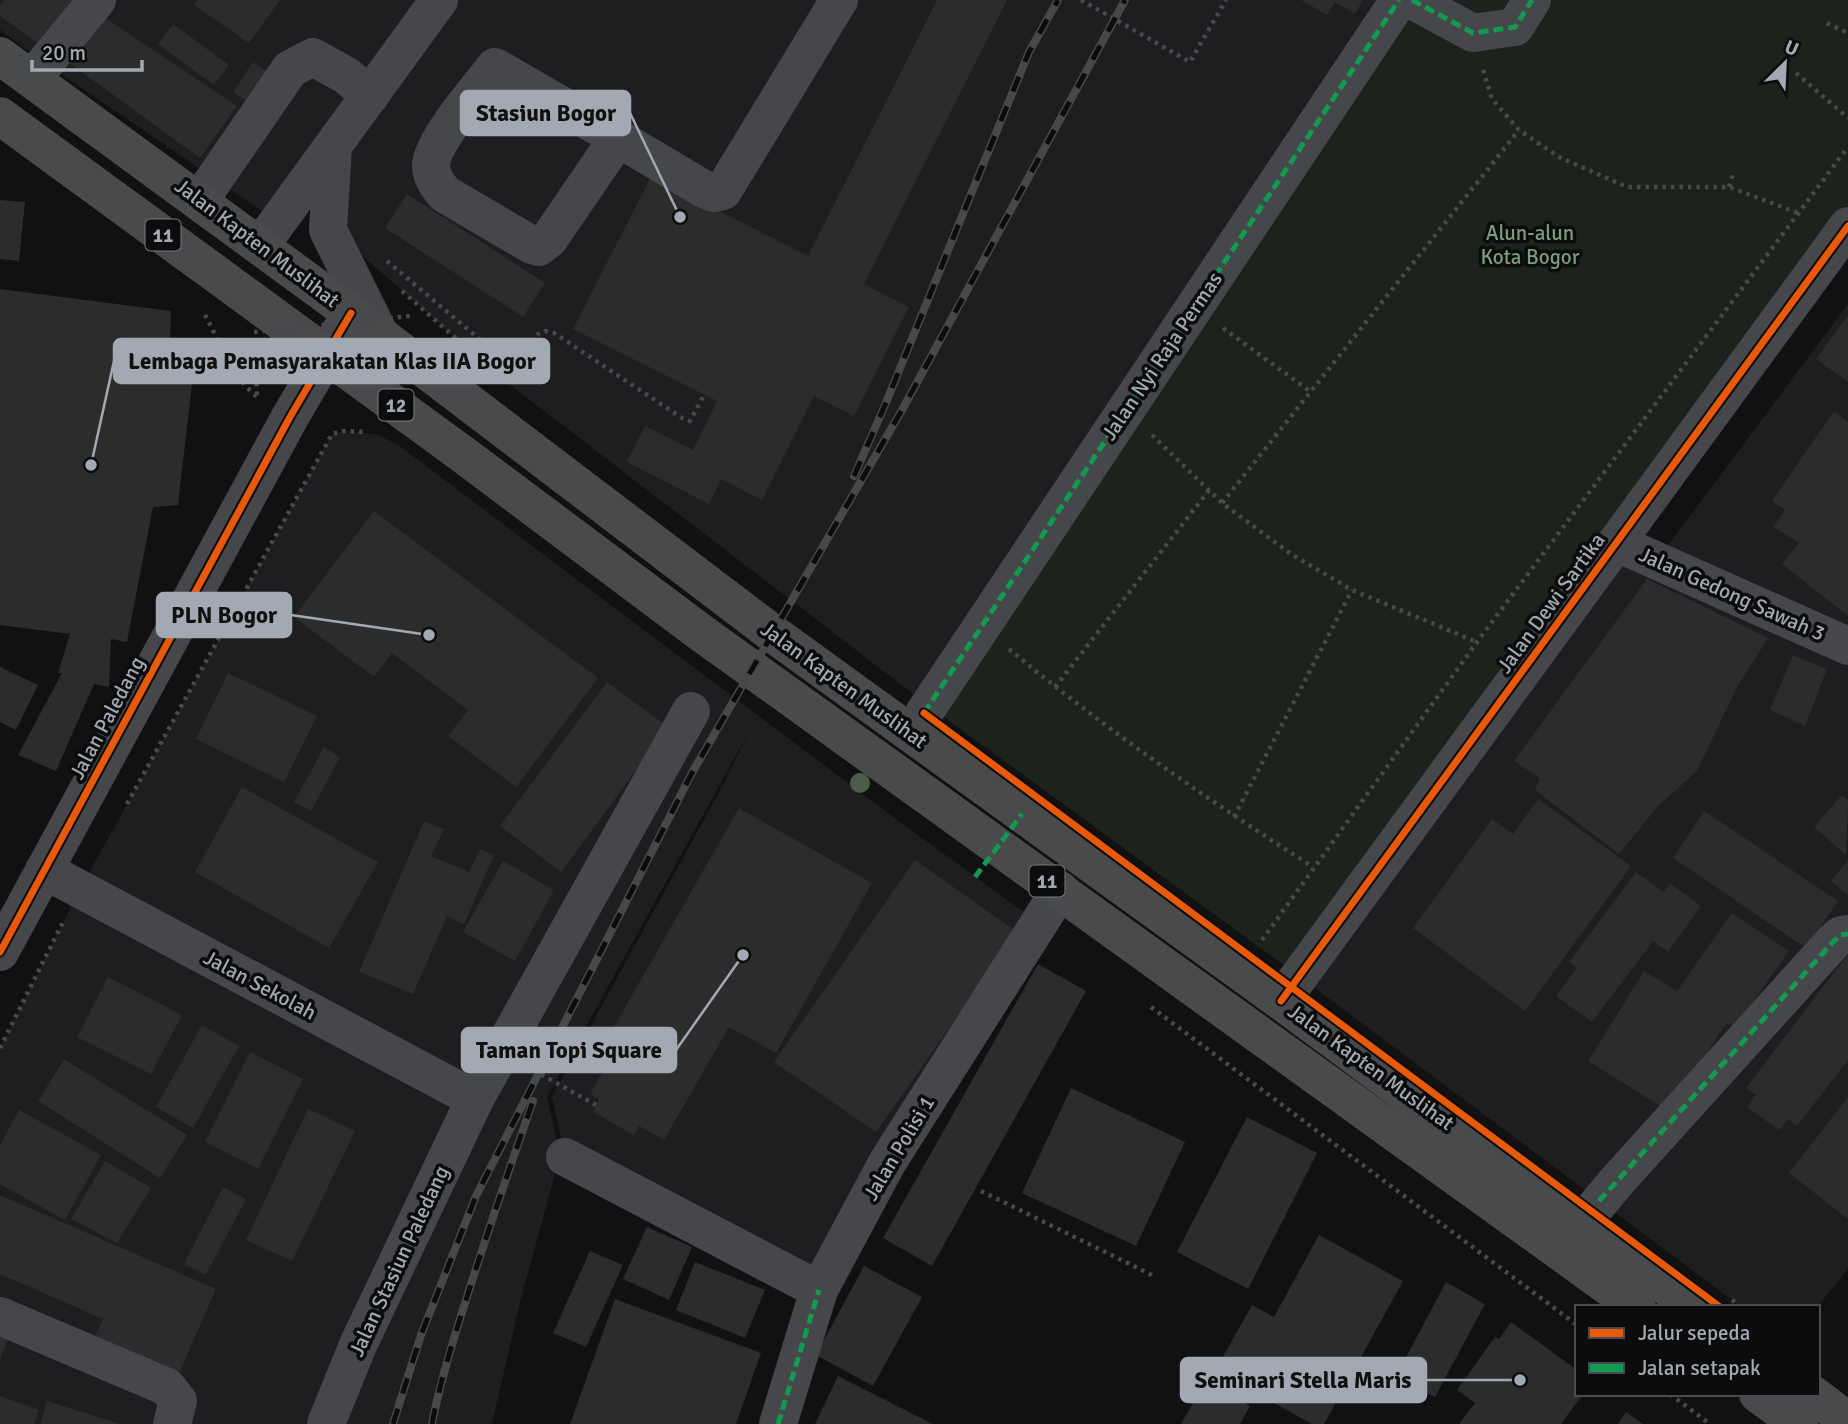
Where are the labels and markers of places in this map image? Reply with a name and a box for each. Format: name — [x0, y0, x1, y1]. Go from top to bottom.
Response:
callout: Stasiun Bogor — [461, 91, 630, 135]
callout: Lembaga Pemasyarakatan Klas IIA Bogor — [114, 339, 549, 383]
callout: PLN Bogor — [157, 593, 291, 637]
callout: Taman Topi Square — [462, 1028, 676, 1072]
callout: Seminari Stella Maris — [1181, 1358, 1426, 1402]

